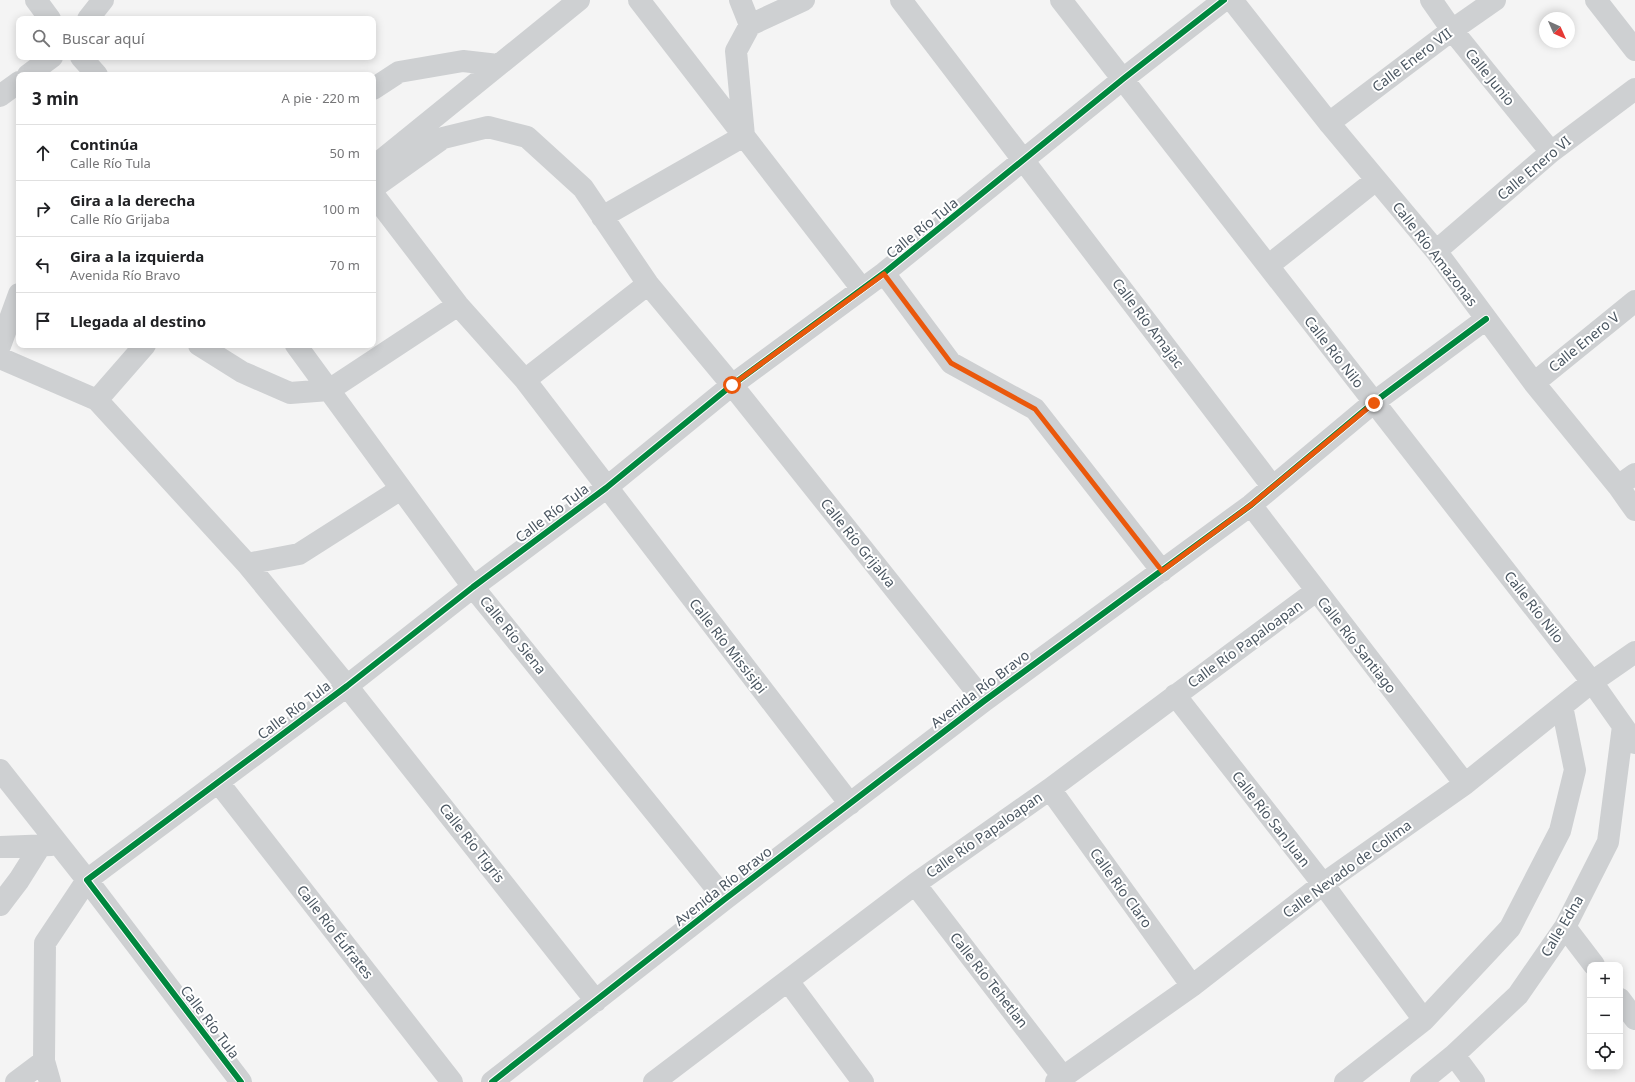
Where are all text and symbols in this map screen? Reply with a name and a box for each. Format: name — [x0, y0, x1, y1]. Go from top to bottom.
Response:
north arrow — [1539, 12, 1575, 48]
search box — [16, 16, 376, 60]
street label: Calle Enero VII — [1368, 23, 1456, 96]
icon: search — [30, 27, 52, 49]
text: Buscar aquí — [62, 28, 145, 48]
street label: Calle Junio — [1461, 44, 1519, 109]
text: 3 min — [32, 87, 79, 110]
text: A pie · 220 m — [282, 89, 360, 107]
street label: Calle Enero VI — [1493, 131, 1575, 204]
text: Continúa — [70, 134, 138, 154]
icon: ahead — [32, 142, 54, 164]
text: 50 m — [330, 144, 360, 162]
text: Calle Río Tula — [70, 154, 151, 172]
text: Gira a la derecha — [70, 190, 195, 210]
street label: Calle Río Tula — [882, 193, 962, 262]
street label: Calle Río Amazonas — [1388, 197, 1482, 310]
icon: right — [32, 198, 54, 220]
text: 100 m — [322, 200, 360, 218]
text: Calle Río Grijaba — [70, 210, 170, 228]
text: Gira a la izquierda — [70, 246, 204, 266]
icon: left — [32, 254, 54, 276]
text: 70 m — [330, 256, 360, 274]
text: Avenida Río Bravo — [70, 266, 180, 284]
street label: Calle Río Amajac — [1108, 274, 1189, 372]
street label: Calle Enero V — [1544, 307, 1623, 376]
icon: arrive — [32, 310, 54, 332]
text: Llegada al destino — [70, 311, 206, 331]
street label: Calle Río Nilo — [1300, 312, 1368, 392]
route start — [723, 376, 741, 394]
route end — [1365, 394, 1383, 412]
street label: Calle Río Tula — [511, 479, 592, 546]
street label: Calle Río Grijalva — [817, 494, 900, 591]
street label: Calle Río Nilo — [1500, 567, 1568, 647]
street label: Calle Río Siena — [476, 592, 551, 678]
street label: Calle Río Santiago — [1314, 592, 1401, 697]
street label: Calle Río Missisipi — [685, 594, 772, 697]
street label: Calle Río Papaloapan — [1183, 595, 1306, 692]
street label: Avenida Río Bravo — [927, 645, 1033, 732]
street label: Calle Río Tula — [253, 676, 334, 743]
street label: Calle Río San Juan — [1228, 767, 1315, 871]
street label: Calle Río Papaloapan — [922, 787, 1046, 882]
street label: Calle Río Tigris — [435, 799, 510, 887]
street label: Calle Nevado de Colima — [1278, 815, 1415, 922]
street label: Avenida Río Bravo — [670, 842, 775, 930]
street label: Calle Río Claro — [1086, 844, 1157, 931]
street label: Calle Río Éufrates — [293, 881, 378, 983]
street label: Calle Edna — [1536, 892, 1587, 960]
street label: Calle Río Tehetlan — [946, 928, 1033, 1031]
map controls — [1587, 962, 1623, 1070]
button: + — [1587, 962, 1623, 998]
street label: Calle Río Tula — [177, 981, 244, 1062]
button: − — [1587, 998, 1623, 1034]
button: locate — [1587, 1034, 1623, 1070]

